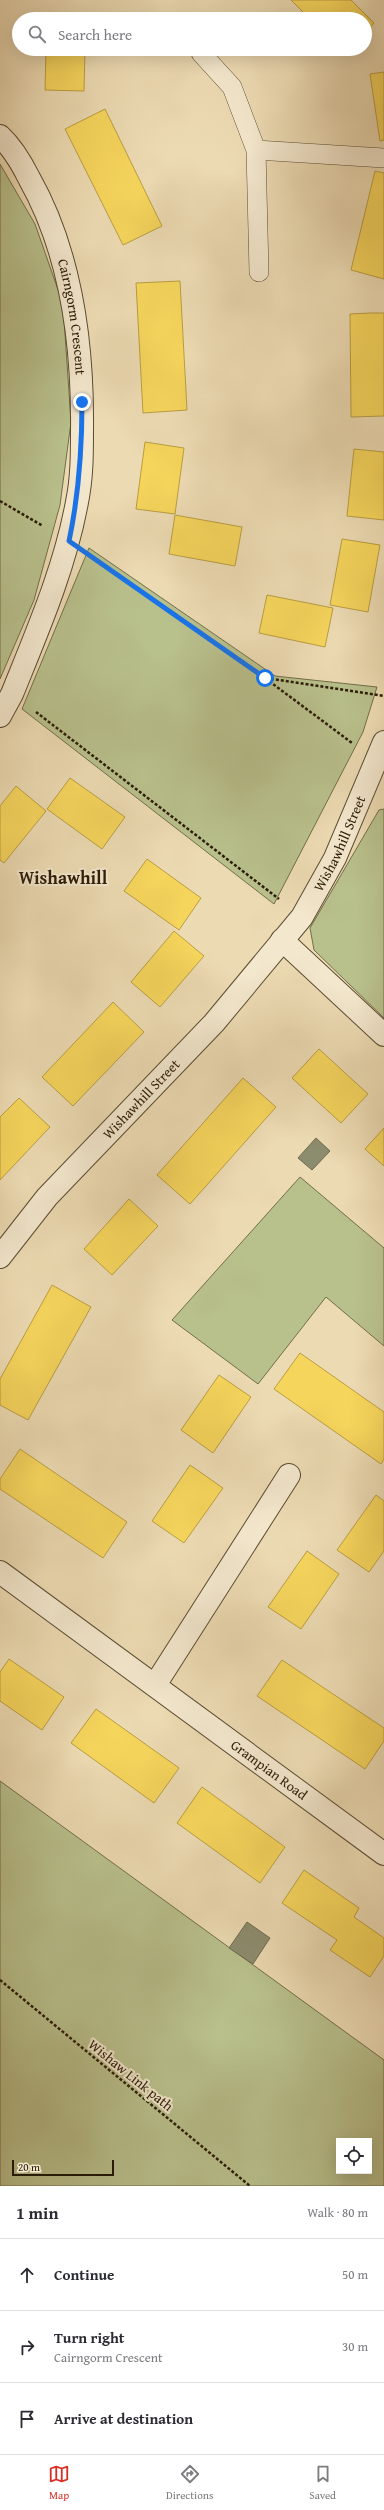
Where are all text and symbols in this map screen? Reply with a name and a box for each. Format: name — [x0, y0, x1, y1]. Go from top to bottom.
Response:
search box — [12, 12, 372, 56]
icon: search — [26, 23, 48, 45]
text: Search here — [58, 24, 132, 45]
street label: Cairngorm Crescent — [53, 257, 91, 375]
route end — [73, 393, 91, 411]
route start — [256, 669, 274, 687]
street label: Wishawhill Street — [308, 792, 370, 895]
district label: Wishawhill — [19, 864, 108, 891]
street label: Wishawhill Street — [98, 1055, 184, 1143]
street label: Grampian Road — [227, 1735, 312, 1805]
street label: Wishaw Link path — [84, 2034, 178, 2116]
map controls — [336, 2138, 372, 2174]
button: locate — [336, 2138, 372, 2174]
scale bar — [12, 2158, 114, 2177]
text: 20 m — [18, 2159, 40, 2175]
text: 1 min — [16, 2200, 58, 2225]
text: Walk · 80 m — [307, 2203, 368, 2222]
icon: ahead — [16, 2264, 38, 2286]
text: Continue — [54, 2264, 115, 2285]
text: 50 m — [342, 2265, 368, 2284]
text: Turn right — [54, 2327, 125, 2348]
icon: right — [16, 2336, 38, 2358]
text: 30 m — [342, 2337, 368, 2356]
text: Cairngorm Crescent — [54, 2348, 163, 2367]
icon: arrive — [16, 2408, 38, 2430]
text: Arrive at destination — [54, 2408, 193, 2429]
tab: Map — [48, 2463, 70, 2503]
tab: Directions — [166, 2463, 213, 2503]
tab: Saved — [309, 2463, 336, 2503]

